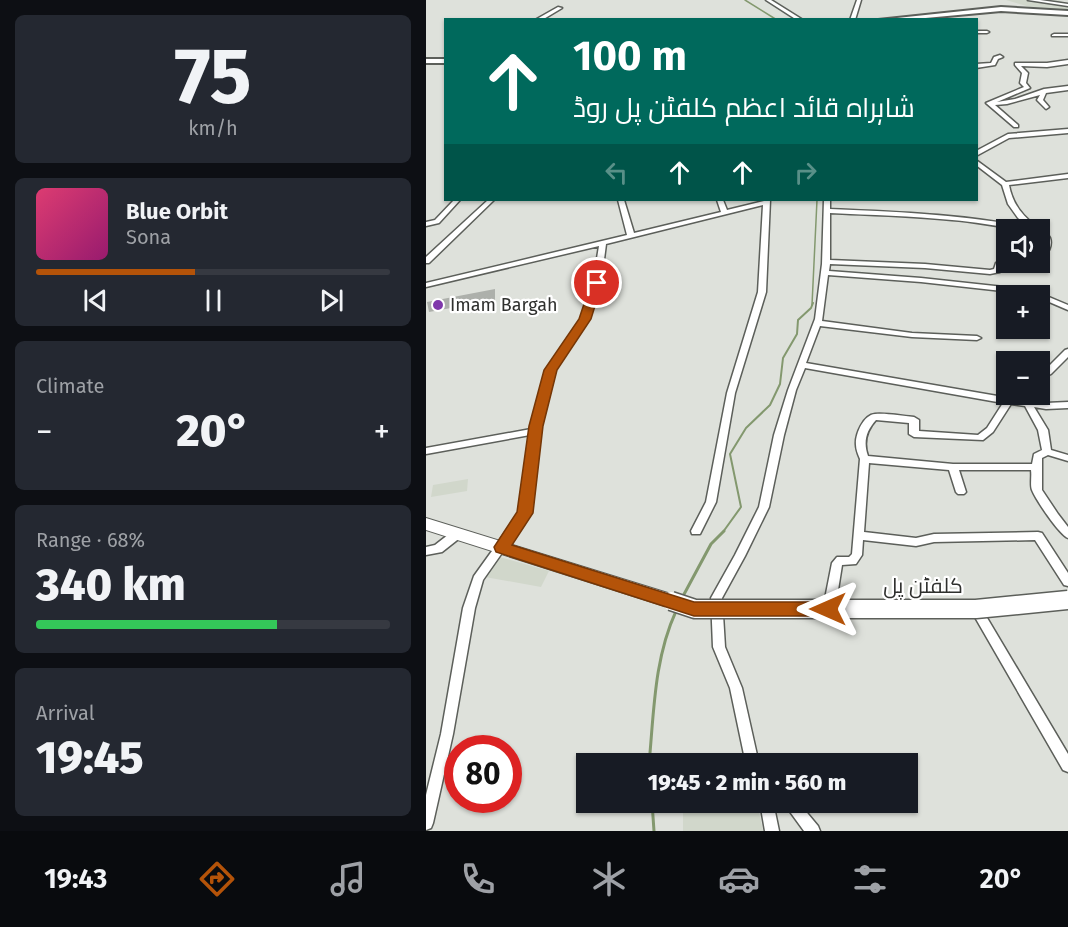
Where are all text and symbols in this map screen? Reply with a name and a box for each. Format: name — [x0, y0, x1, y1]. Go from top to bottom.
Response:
text: 75 — [174, 30, 252, 124]
text: 100 m — [573, 31, 687, 81]
icon: ahead — [474, 42, 552, 120]
text: شاہراہ قائد اعظم کلفٹن پل روڈ — [573, 92, 915, 124]
text: km/h — [188, 116, 238, 140]
icon: left — [600, 156, 633, 189]
icon: ahead — [663, 156, 696, 189]
icon: ahead — [726, 156, 759, 189]
icon: right — [789, 156, 822, 189]
text: Blue Orbit — [126, 198, 228, 225]
map controls — [996, 219, 1050, 405]
button: sound — [996, 219, 1050, 273]
text: Sona — [126, 225, 171, 249]
pin — [571, 257, 622, 308]
icon: arrive — [580, 266, 613, 299]
icon: previous — [79, 284, 112, 317]
icon: pause — [197, 284, 230, 317]
icon: next — [315, 284, 348, 317]
button: + — [996, 285, 1050, 339]
place label: Imam Bargah — [450, 294, 558, 316]
marker: Imam Bargah — [431, 298, 445, 312]
button: − — [996, 351, 1050, 405]
text: Climate — [36, 374, 104, 398]
text: 20° — [176, 404, 250, 458]
text: − — [36, 412, 53, 452]
text: + — [374, 412, 390, 452]
text: Range · 68% — [36, 528, 145, 552]
text: 340 km — [36, 558, 186, 612]
street label: کلفٹن پل — [883, 573, 963, 600]
position arrow — [796, 577, 860, 641]
text: Arrival — [36, 701, 95, 725]
text: 19:45 — [36, 731, 144, 785]
speed limit sign: 80 — [444, 735, 522, 813]
text: 19:45 · 2 min · 560 m — [648, 769, 846, 796]
icon: directions — [196, 858, 238, 900]
icon: music — [327, 858, 369, 900]
icon: phone — [457, 858, 499, 900]
icon: climate — [588, 858, 630, 900]
icon: car — [718, 858, 760, 900]
icon: filters — [849, 858, 891, 900]
text: 19:43 — [44, 863, 107, 895]
text: 20° — [980, 863, 1024, 895]

